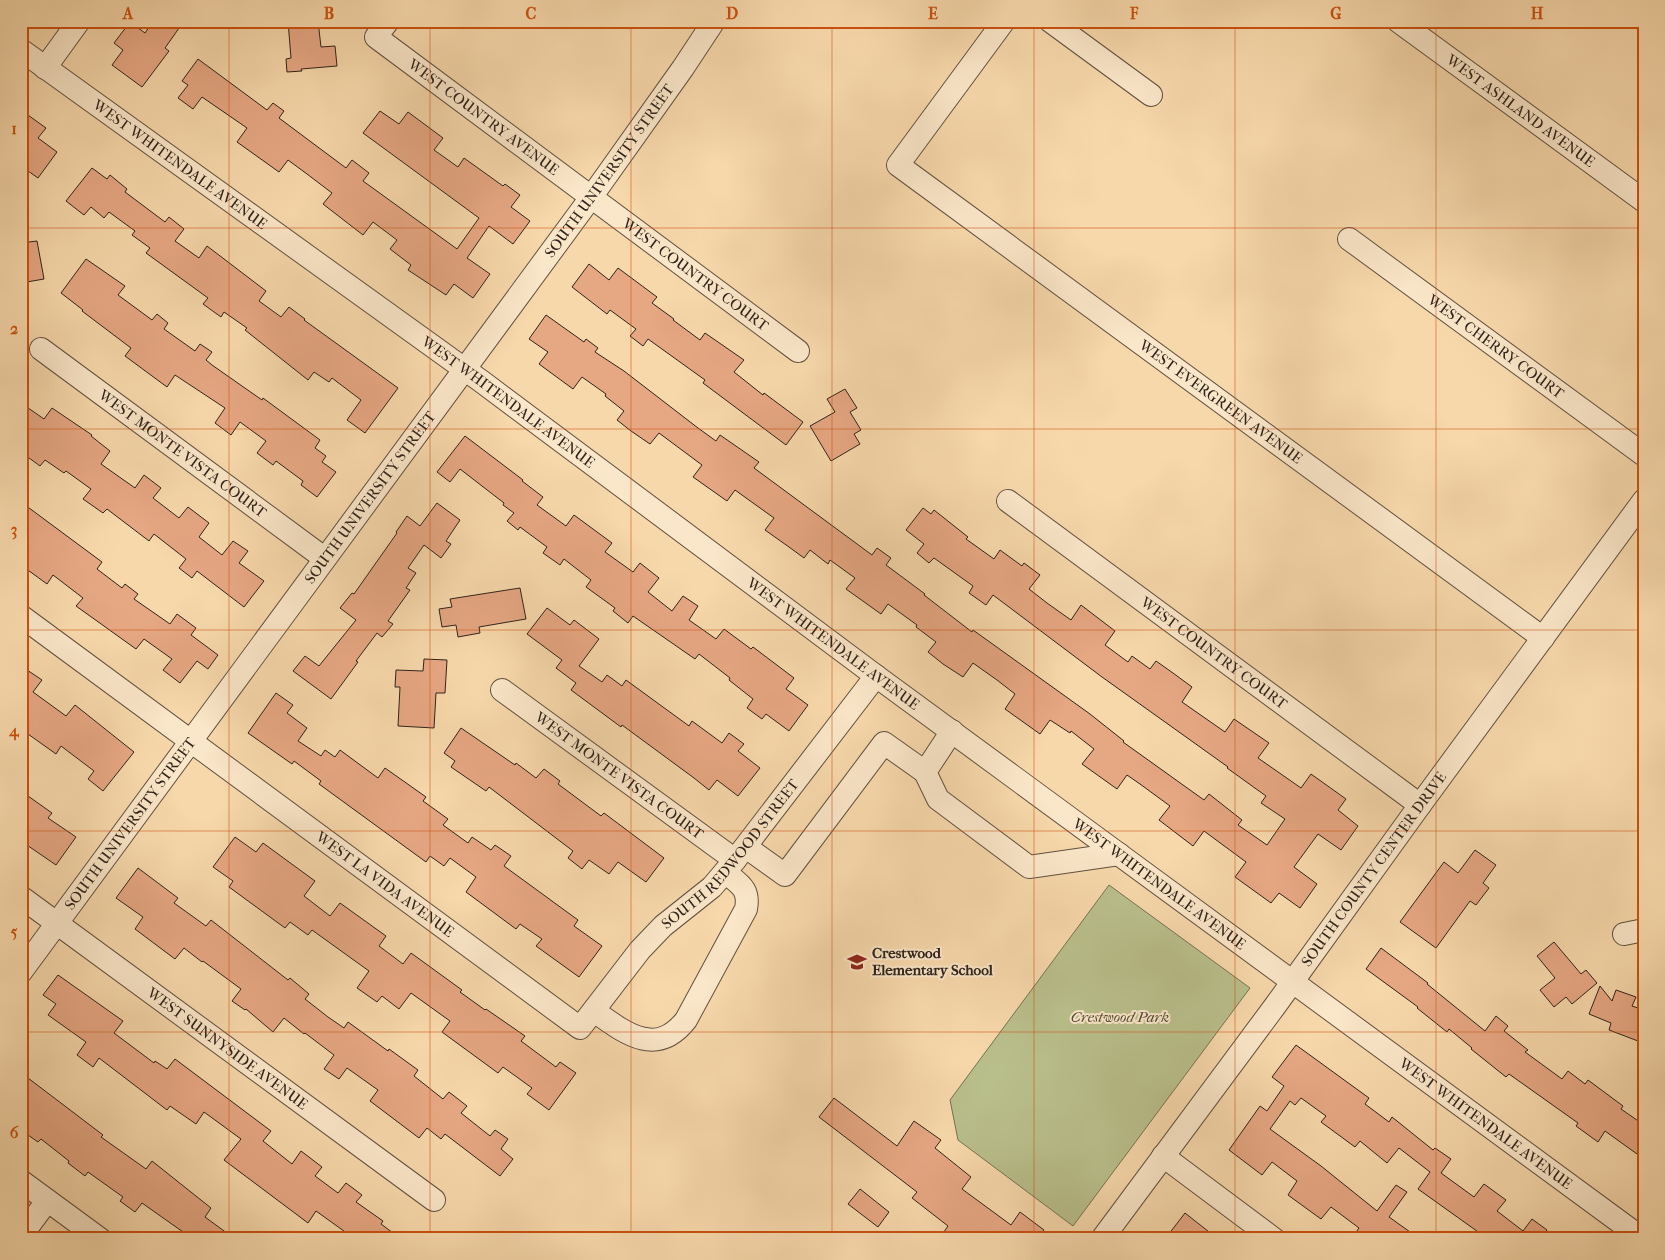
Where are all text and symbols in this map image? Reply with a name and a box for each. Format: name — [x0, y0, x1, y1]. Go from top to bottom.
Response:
text: A — [122, 4, 134, 23]
text: B — [324, 4, 334, 23]
text: C — [526, 4, 537, 23]
text: D — [726, 4, 738, 23]
text: E — [928, 4, 938, 23]
text: F — [1129, 4, 1139, 23]
text: G — [1330, 4, 1342, 23]
text: H — [1531, 4, 1544, 23]
street label: WEST ASHLAND AVENUE — [1442, 50, 1598, 171]
street label: WEST COUNTRY AVENUE — [404, 54, 562, 179]
street label: SOUTH UNIVERSITY STREET — [541, 80, 678, 261]
street label: WEST WHITENDALE AVENUE — [89, 95, 271, 233]
text: 1 — [11, 119, 17, 138]
street label: WEST COUNTRY COURT — [618, 214, 773, 335]
street label: WEST CHERRY COURT — [1423, 290, 1568, 403]
text: 2 — [10, 319, 18, 338]
street label: WEST WHITENDALE AVENUE — [417, 332, 598, 472]
street label: WEST EVERGREEN AVENUE — [1135, 335, 1306, 467]
street label: WEST MONTE VISTA COURT — [94, 385, 271, 522]
street label: SOUTH UNIVERSITY STREET — [301, 407, 440, 587]
text: 3 — [11, 520, 17, 540]
street label: WEST WHITENDALE AVENUE — [743, 573, 923, 714]
street label: WEST COUNTRY COURT — [1136, 592, 1291, 713]
street label: WEST MONTE VISTA COURT — [531, 707, 708, 843]
text: 4 — [8, 721, 20, 741]
street label: SOUTH UNIVERSITY STREET — [61, 733, 200, 913]
street label: SOUTH COUNTY CENTER DRIVE — [1297, 768, 1450, 970]
street label: SOUTH REDWOOD STREET — [658, 775, 803, 933]
street label: WEST WHITENDALE AVENUE — [1068, 814, 1249, 953]
street label: WEST LA VIDA AVENUE — [312, 827, 457, 941]
text: 5 — [11, 922, 18, 941]
place label: Crestwood Elementary School — [872, 944, 994, 979]
school or university icon: Crestwood Elementary School — [846, 951, 868, 973]
street label: WEST SUNNYSIDE AVENUE — [143, 983, 311, 1113]
park label: Crestwood Park — [1071, 1008, 1169, 1026]
street label: WEST WHITENDALE AVENUE — [1395, 1053, 1576, 1193]
text: 6 — [10, 1123, 19, 1142]

